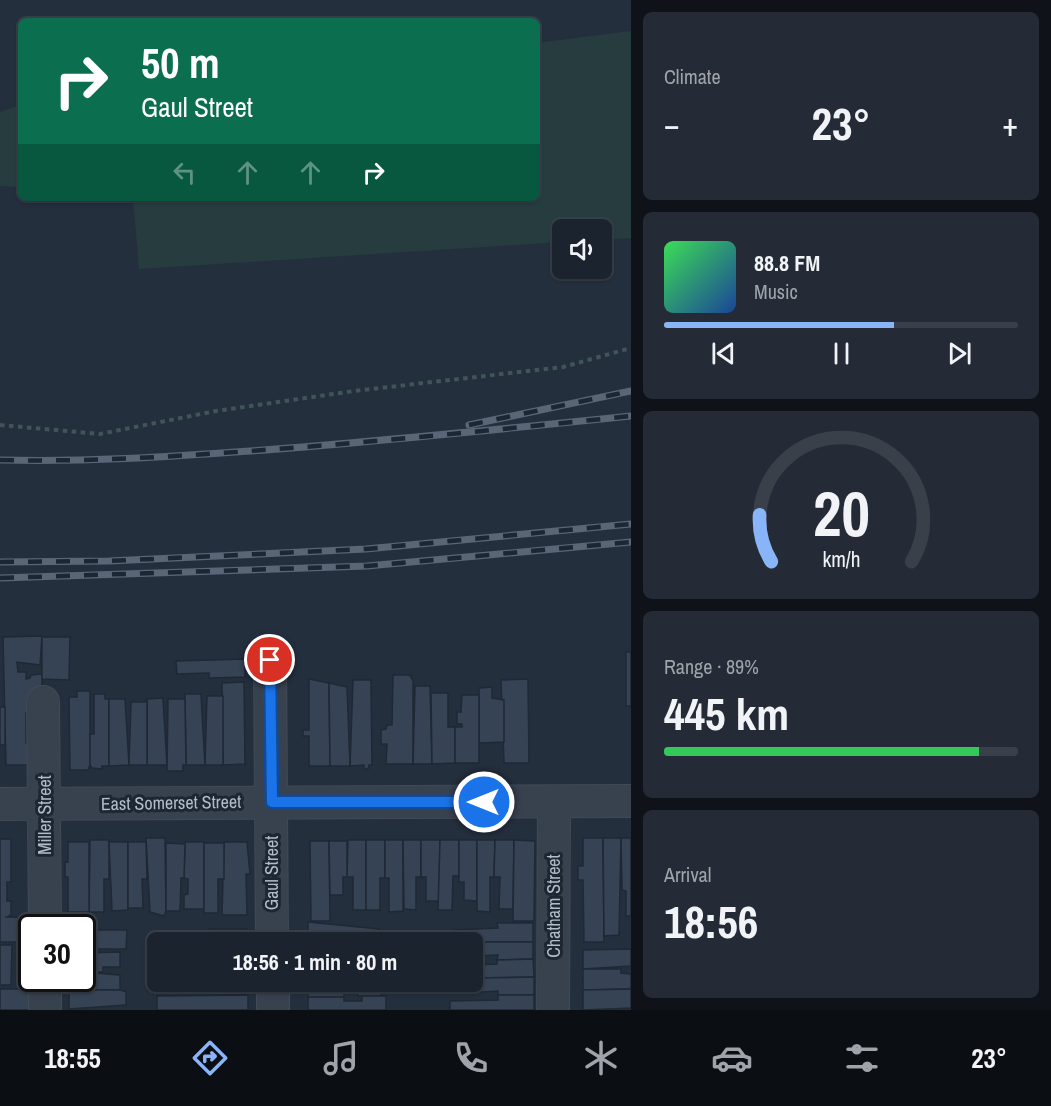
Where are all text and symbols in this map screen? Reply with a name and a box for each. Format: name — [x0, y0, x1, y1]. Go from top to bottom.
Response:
text: 50 m — [141, 35, 220, 91]
icon: right — [42, 42, 120, 120]
text: Climate — [664, 63, 721, 90]
text: Gaul Street — [141, 89, 253, 125]
text: 23° — [811, 93, 871, 154]
text: − — [664, 102, 680, 146]
text: + — [1002, 102, 1018, 146]
icon: left — [168, 156, 201, 189]
icon: ahead — [231, 156, 264, 189]
icon: ahead — [294, 156, 327, 189]
icon: right — [357, 156, 390, 189]
map controls — [552, 219, 612, 279]
button: sound — [552, 219, 612, 279]
text: 88.8 FM — [754, 248, 820, 278]
text: Music — [754, 278, 798, 305]
icon: previous — [707, 337, 740, 370]
icon: pause — [825, 337, 858, 370]
icon: next — [943, 337, 976, 370]
text: 20 — [813, 471, 869, 555]
text: km/h — [822, 545, 860, 574]
pin — [244, 634, 295, 685]
icon: arrive — [253, 643, 286, 676]
text: Range · 89% — [664, 653, 759, 680]
text: 445 km — [664, 683, 789, 744]
position arrow — [452, 770, 516, 834]
street label: Miller Street — [32, 775, 57, 855]
street label: East Somerset Street — [101, 789, 241, 816]
street label: Gaul Street — [259, 836, 284, 910]
street label: Chatham Street — [541, 854, 566, 958]
text: Arrival — [664, 861, 711, 888]
text: 18:56 — [664, 891, 758, 952]
speed limit sign: 30 — [18, 914, 96, 992]
text: 18:56 · 1 min · 80 m — [233, 947, 397, 977]
icon: directions — [189, 1037, 231, 1079]
icon: music — [320, 1037, 362, 1079]
icon: phone — [450, 1037, 492, 1079]
icon: climate — [580, 1037, 622, 1079]
icon: car — [711, 1037, 753, 1079]
icon: filters — [841, 1037, 883, 1079]
text: 18:55 — [44, 1040, 101, 1076]
text: 23° — [971, 1040, 1007, 1076]

